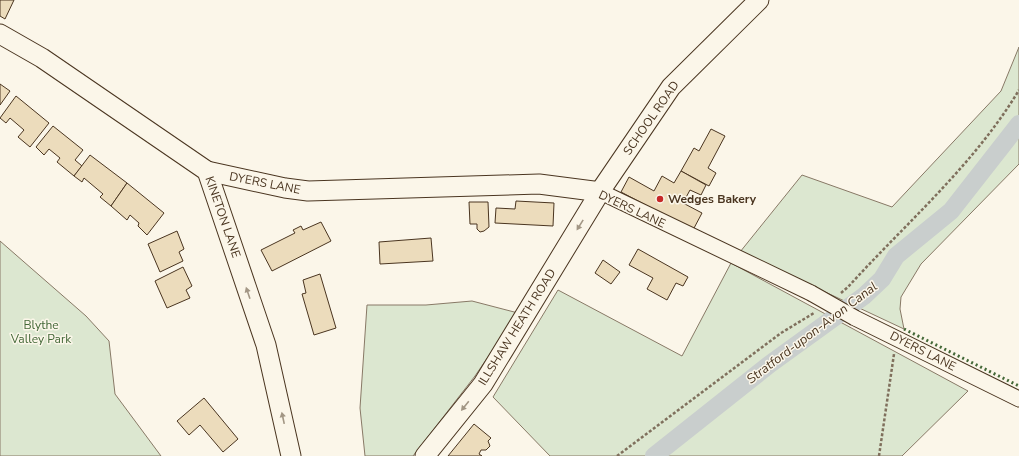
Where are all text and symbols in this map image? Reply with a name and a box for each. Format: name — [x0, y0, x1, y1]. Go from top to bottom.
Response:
street label: SCHOOL ROAD — [619, 78, 683, 158]
street label: DYERS LANE — [228, 168, 302, 198]
street label: KINETON LANE — [202, 174, 244, 260]
street label: DYERS LANE — [596, 187, 668, 231]
place label: Wedges Bakery — [668, 191, 757, 207]
marker: Wedges Bakery — [655, 194, 665, 204]
one-way arrow — [577, 219, 584, 231]
street label: ILLSHAW HEATH ROAD — [475, 266, 560, 388]
water label: Stratford-upon-Avon Canal — [743, 278, 881, 388]
one-way arrow — [245, 286, 251, 298]
park label: Blythe Valley Park — [10, 317, 72, 347]
street label: DYERS LANE — [887, 328, 959, 374]
one-way arrow — [461, 400, 470, 411]
one-way arrow — [279, 412, 285, 424]

